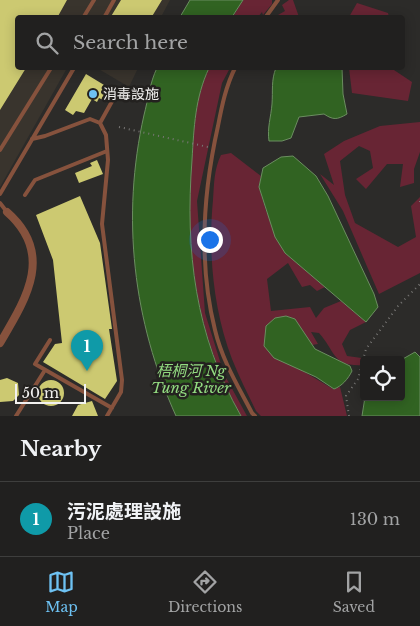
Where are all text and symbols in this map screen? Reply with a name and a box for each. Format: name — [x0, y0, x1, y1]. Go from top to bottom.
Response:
search box — [15, 15, 405, 70]
icon: search — [33, 29, 61, 57]
text: Search here — [73, 31, 188, 54]
place label: 消毒設施 — [103, 85, 159, 103]
marker: 消毒設施 — [87, 88, 99, 100]
your location — [197, 227, 223, 253]
pin: 1 — [71, 330, 103, 371]
map controls — [360, 356, 405, 401]
button: locate — [360, 356, 405, 401]
water label: 梧桐河 Ng Tung River — [151, 361, 232, 397]
scale bar — [15, 381, 86, 404]
text: 50 m — [22, 384, 59, 402]
text: Nearby — [20, 436, 101, 462]
text: 污泥處理設施 — [67, 500, 181, 523]
text: 1 — [33, 509, 39, 529]
text: 130 m — [350, 509, 400, 529]
text: Place — [67, 523, 110, 543]
tab: Map — [45, 568, 78, 616]
tab: Directions — [168, 568, 242, 616]
tab: Saved — [333, 568, 375, 616]

